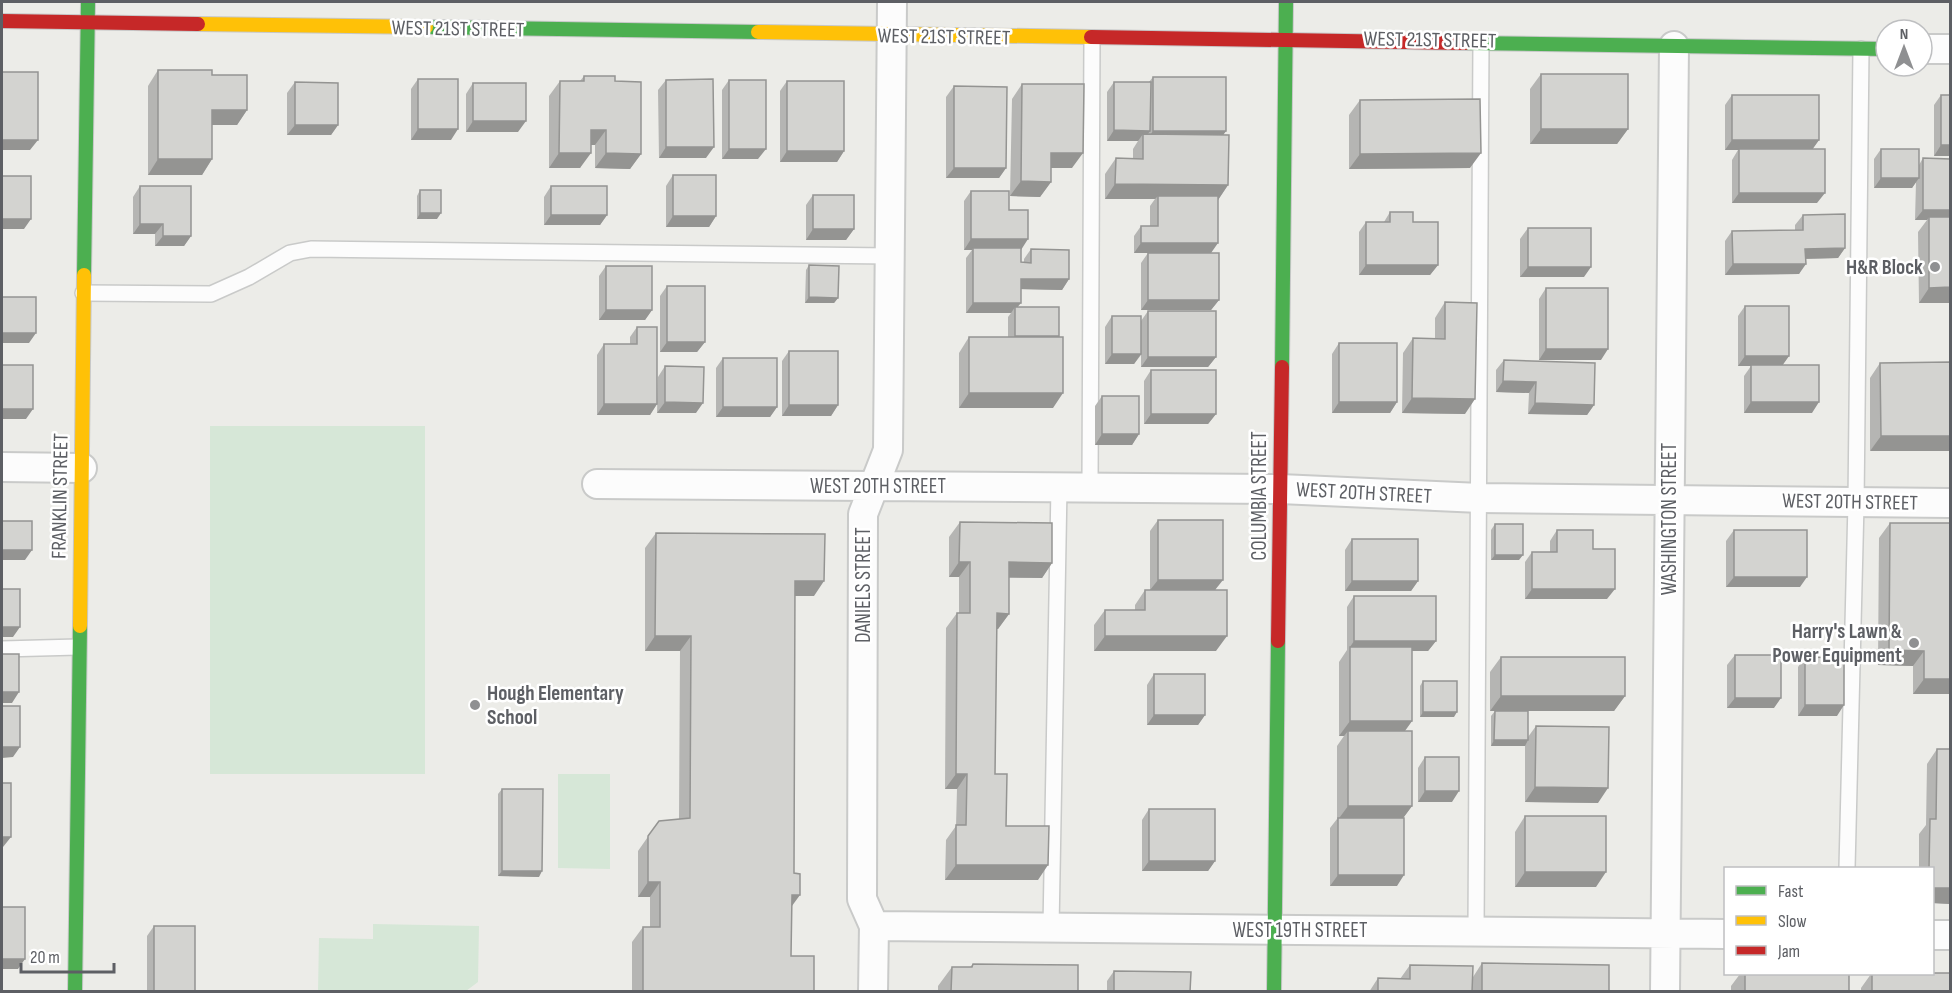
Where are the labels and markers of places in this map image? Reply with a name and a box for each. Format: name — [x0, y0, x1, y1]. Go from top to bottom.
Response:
place label: H&R Block — [1846, 255, 1923, 280]
marker: H&R Block — [1928, 260, 1942, 274]
place label: Harry's Lawn & Power Equipment — [1772, 619, 1902, 668]
marker: Harry's Lawn & Power Equipment — [1907, 636, 1921, 650]
place label: Hough Elementary School — [487, 681, 624, 730]
marker: Hough Elementary School — [468, 698, 482, 712]

